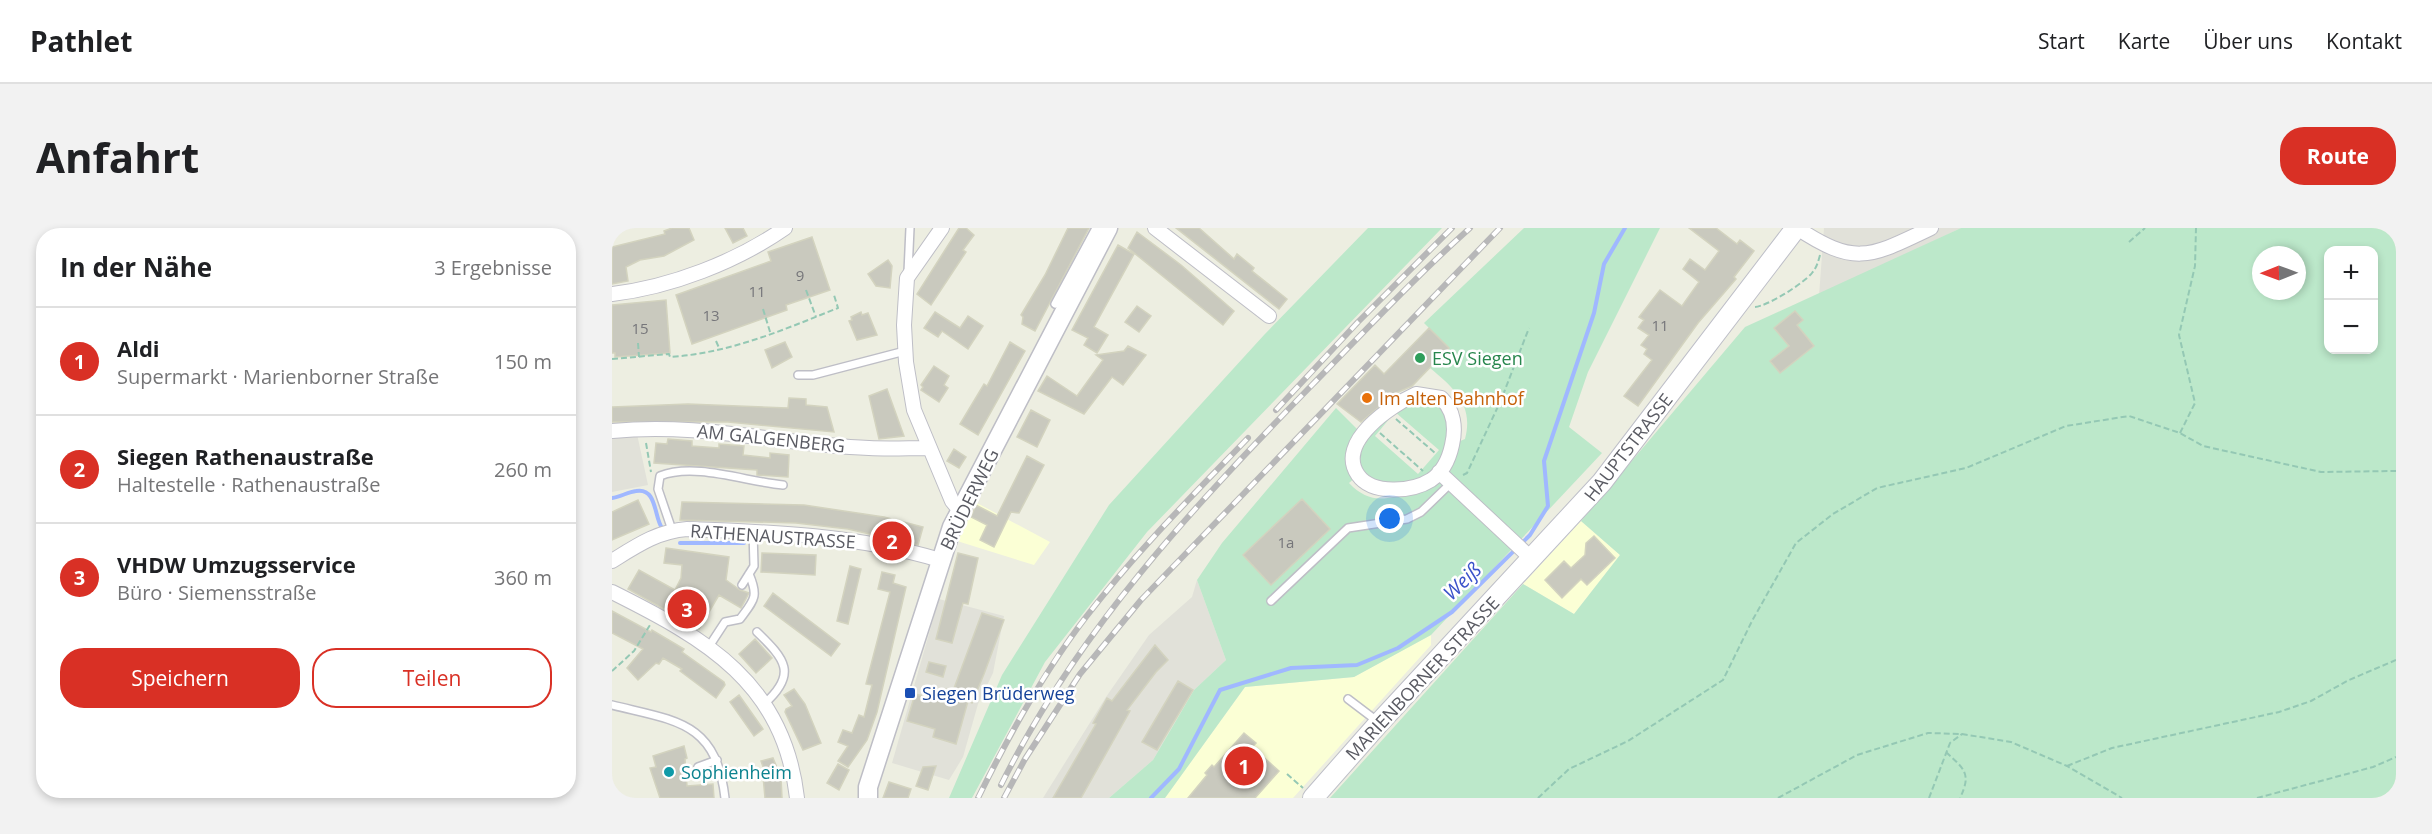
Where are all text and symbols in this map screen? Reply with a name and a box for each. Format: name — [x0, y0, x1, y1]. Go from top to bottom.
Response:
text: Pathlet — [30, 22, 132, 60]
text: Start — [2038, 27, 2085, 55]
text: Karte — [2118, 27, 2170, 55]
text: Über uns — [2203, 27, 2293, 55]
text: Kontakt — [2326, 27, 2402, 55]
button: Route — [2280, 127, 2396, 185]
text: Anfahrt — [36, 128, 199, 185]
north arrow — [2252, 246, 2306, 300]
map controls — [2324, 246, 2378, 354]
button: + — [2324, 246, 2378, 300]
text: In der Nähe — [60, 249, 212, 285]
text: 3 Ergebnisse — [434, 254, 552, 281]
house number: 9 — [796, 265, 804, 285]
house number: 11 — [748, 281, 766, 301]
button: − — [2324, 300, 2378, 354]
house number: 13 — [702, 305, 720, 325]
house number: 11 — [1651, 315, 1669, 335]
house number: 15 — [631, 318, 649, 338]
text: Aldi — [117, 333, 160, 363]
place label: ESV Siegen — [1432, 346, 1523, 370]
text: 1 — [74, 348, 85, 375]
text: 150 m — [494, 348, 552, 375]
marker: ESV Siegen — [1413, 351, 1427, 365]
text: Supermarkt · Marienborner Straße — [117, 363, 439, 390]
place label: Im alten Bahnhof — [1379, 386, 1525, 410]
street label: HAUPTSTRASSE — [1578, 388, 1678, 506]
marker: Im alten Bahnhof — [1360, 391, 1374, 405]
street label: AM GALGENBERG — [696, 418, 846, 458]
text: Siegen Rathenaustraße — [117, 441, 374, 471]
street label: BRÜDERWEG — [934, 444, 1004, 554]
text: 2 — [74, 456, 85, 483]
text: 260 m — [494, 456, 552, 483]
text: Haltestelle · Rathenaustraße — [117, 471, 381, 498]
your location — [1375, 504, 1404, 533]
street label: RATHENAUSTRASSE — [689, 518, 857, 554]
pin: 2 — [872, 518, 912, 564]
house number: 1a — [1278, 532, 1294, 552]
text: VHDW Umzugsservice — [117, 549, 356, 579]
water label: Weiß — [1437, 556, 1487, 606]
text: 3 — [74, 564, 85, 591]
text: 360 m — [494, 564, 552, 591]
text: Büro · Siemensstraße — [117, 579, 316, 606]
pin: 3 — [668, 586, 706, 632]
street label: MARIENBORNER STRASSE — [1340, 591, 1504, 765]
button: Speichern — [60, 648, 300, 708]
button: Teilen — [312, 648, 552, 708]
place label: Siegen Brüderweg — [922, 681, 1075, 705]
marker: Siegen Brüderweg — [903, 686, 917, 700]
pin: 1 — [1224, 744, 1264, 788]
place label: Sophienheim — [681, 760, 792, 784]
marker: Sophienheim — [662, 765, 676, 779]

